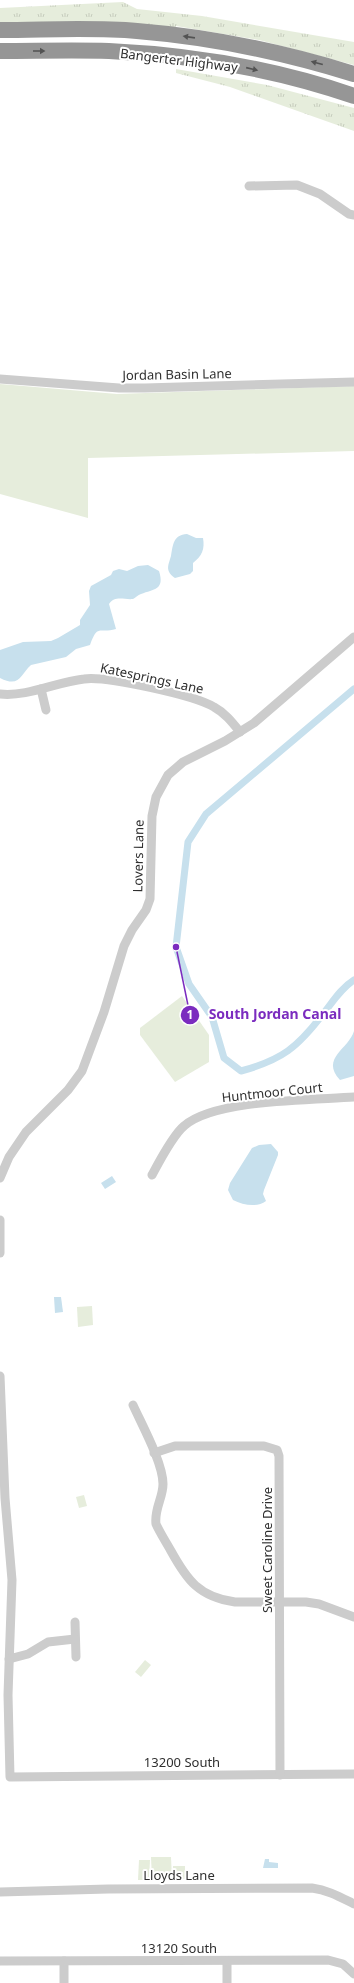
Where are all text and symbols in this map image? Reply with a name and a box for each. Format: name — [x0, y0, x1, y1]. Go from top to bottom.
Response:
one-way arrow — [183, 33, 196, 39]
street label: Bangerter Highway — [119, 44, 239, 76]
one-way arrow — [33, 48, 46, 54]
one-way arrow — [310, 59, 323, 65]
one-way arrow — [245, 67, 258, 73]
street label: Jordan Basin Lane — [120, 364, 232, 384]
street label: Katesprings Lane — [99, 658, 205, 698]
street label: Lovers Lane — [128, 819, 148, 893]
callout: South Jordan Canal — [180, 1002, 349, 1028]
text: South Jordan Canal — [209, 1004, 341, 1023]
text: 1 — [187, 1006, 193, 1023]
street label: Huntmoor Court — [221, 1078, 324, 1106]
street label: Sweet Caroline Drive — [258, 1487, 276, 1613]
street label: 13200 South — [144, 1753, 220, 1771]
street label: Lloyds Lane — [143, 1866, 215, 1884]
street label: 13120 South — [141, 1939, 217, 1957]

